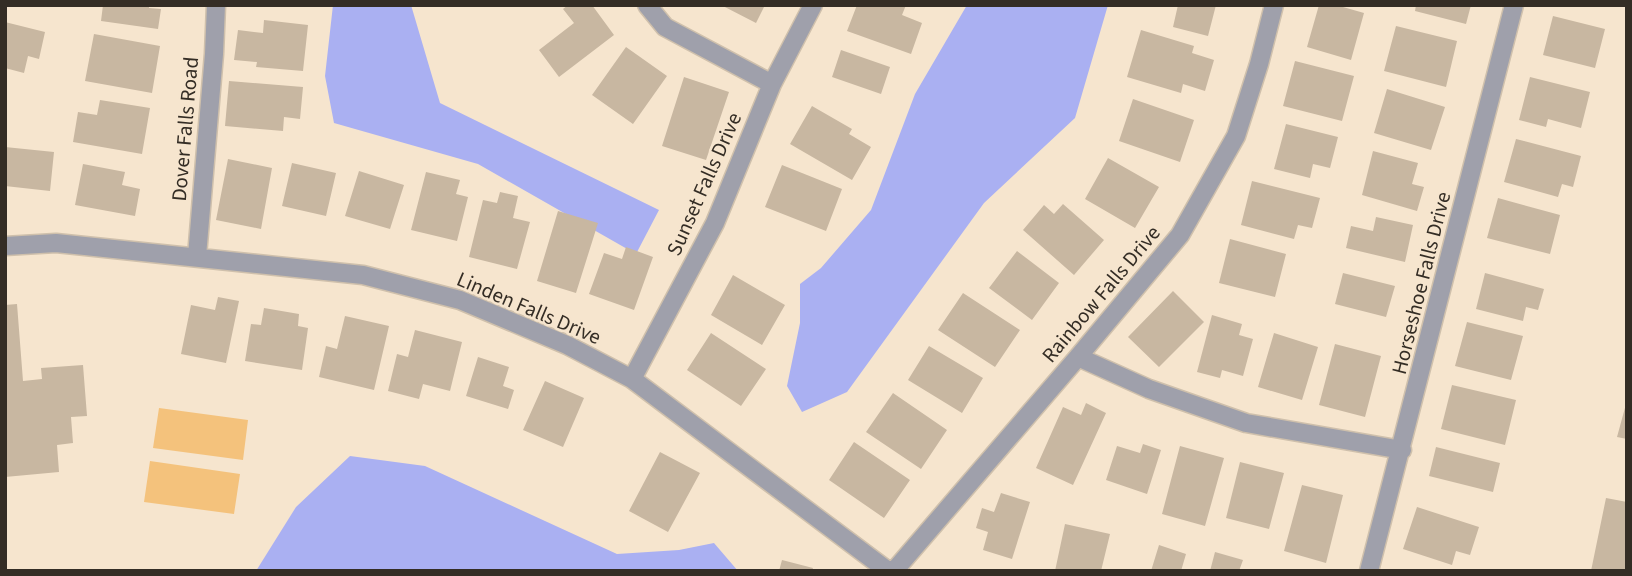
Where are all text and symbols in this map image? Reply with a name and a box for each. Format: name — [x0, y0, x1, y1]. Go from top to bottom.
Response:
street label: Dover Falls Road — [164, 56, 206, 202]
street label: Sunset Falls Drive — [659, 108, 749, 260]
street label: Horseshoe Falls Drive — [1384, 189, 1458, 377]
street label: Rainbow Falls Drive — [1035, 219, 1167, 369]
street label: Linden Falls Drive — [452, 264, 606, 352]

